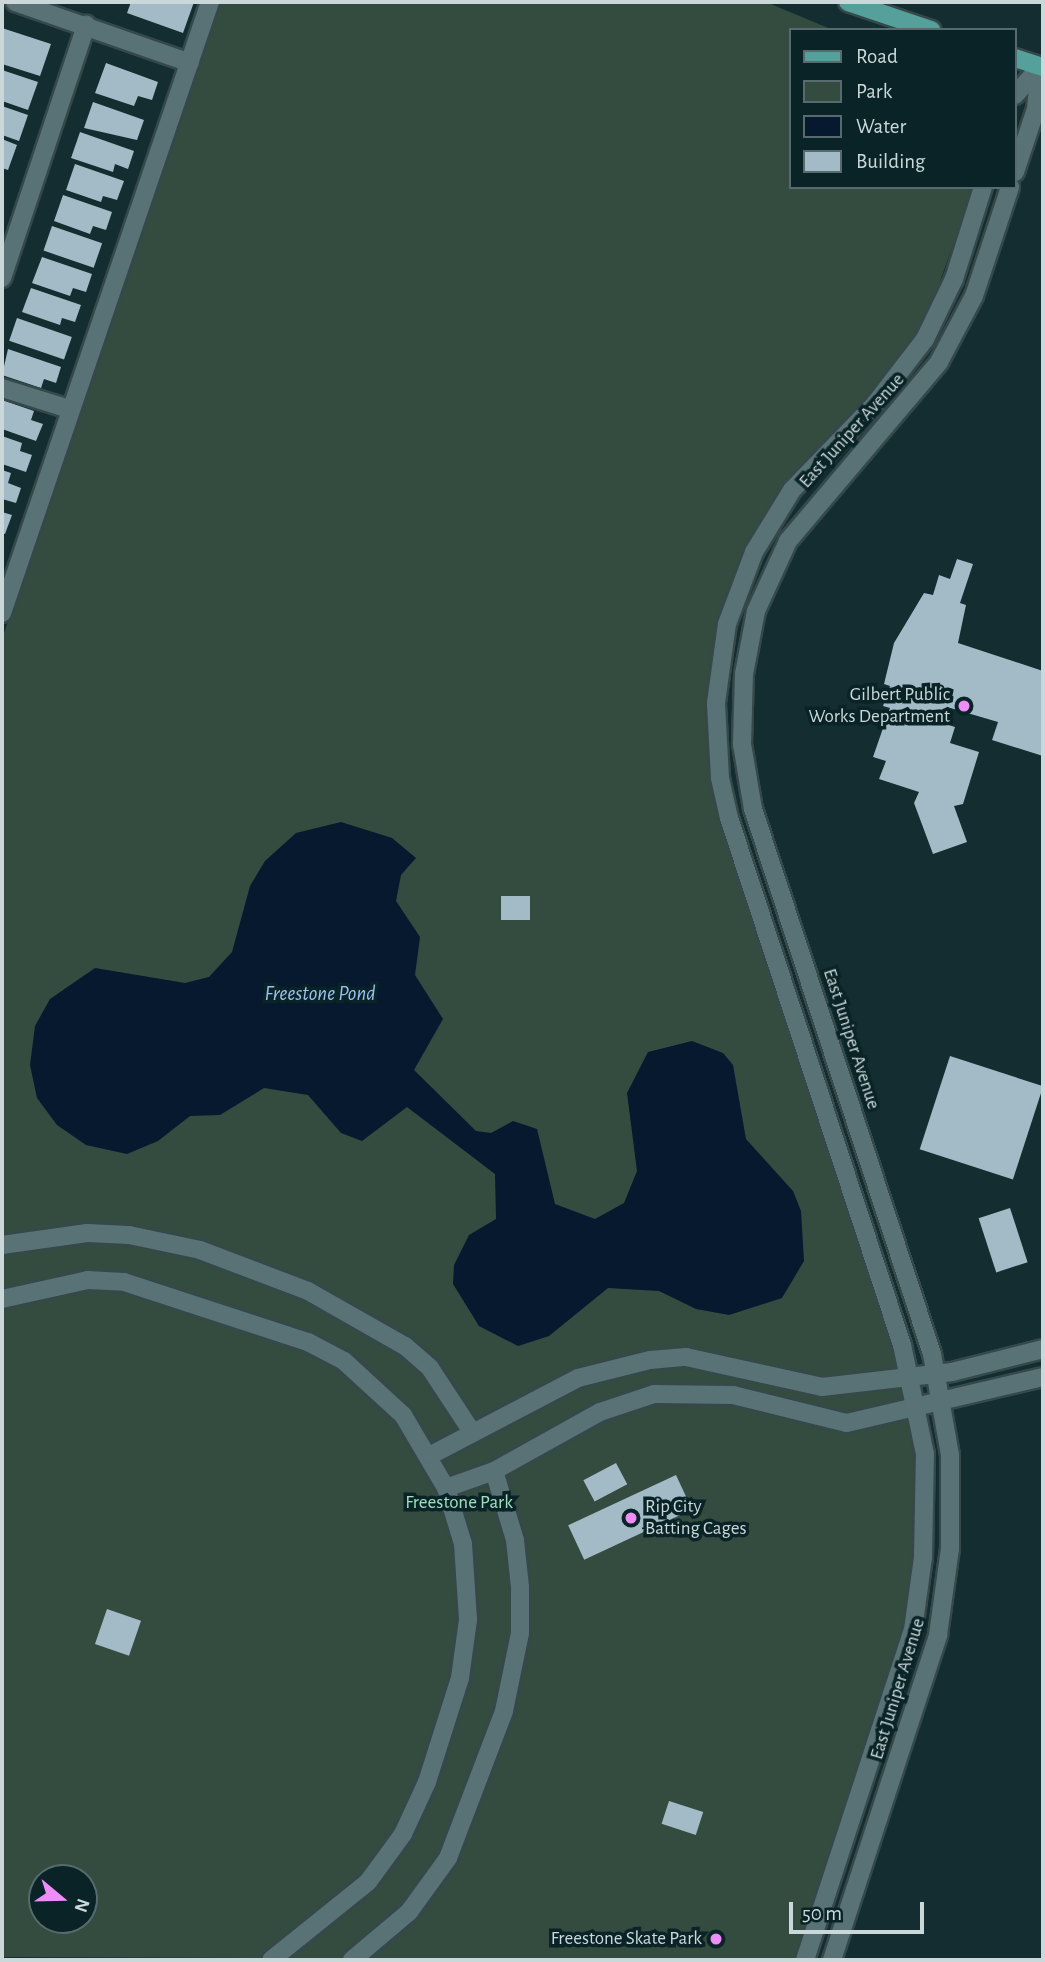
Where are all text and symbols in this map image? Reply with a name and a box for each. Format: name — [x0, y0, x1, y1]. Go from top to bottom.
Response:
legend — [790, 28, 1017, 189]
text: Road — [856, 46, 898, 67]
text: Park — [856, 81, 892, 102]
text: Water — [856, 116, 906, 137]
text: Building — [856, 151, 925, 172]
street label: East Juniper Avenue — [795, 369, 909, 493]
place label: Gilbert Public Works Department — [808, 684, 950, 728]
marker: Gilbert Public Works Department — [956, 698, 972, 714]
street label: East Juniper Avenue — [818, 966, 884, 1112]
water label: Freestone Pond — [264, 981, 376, 1007]
park label: Freestone Park — [405, 1492, 513, 1514]
place label: Rip City Batting Cages — [645, 1496, 747, 1540]
marker: Rip City Batting Cages — [623, 1510, 639, 1526]
street label: East Juniper Avenue — [866, 1616, 930, 1762]
north arrow — [28, 1864, 98, 1934]
scale bar — [793, 1888, 928, 1932]
text: N — [70, 1896, 93, 1915]
text: 50 m — [802, 1903, 842, 1924]
place label: Freestone Skate Park — [551, 1928, 702, 1950]
marker: Freestone Skate Park — [708, 1931, 724, 1947]

